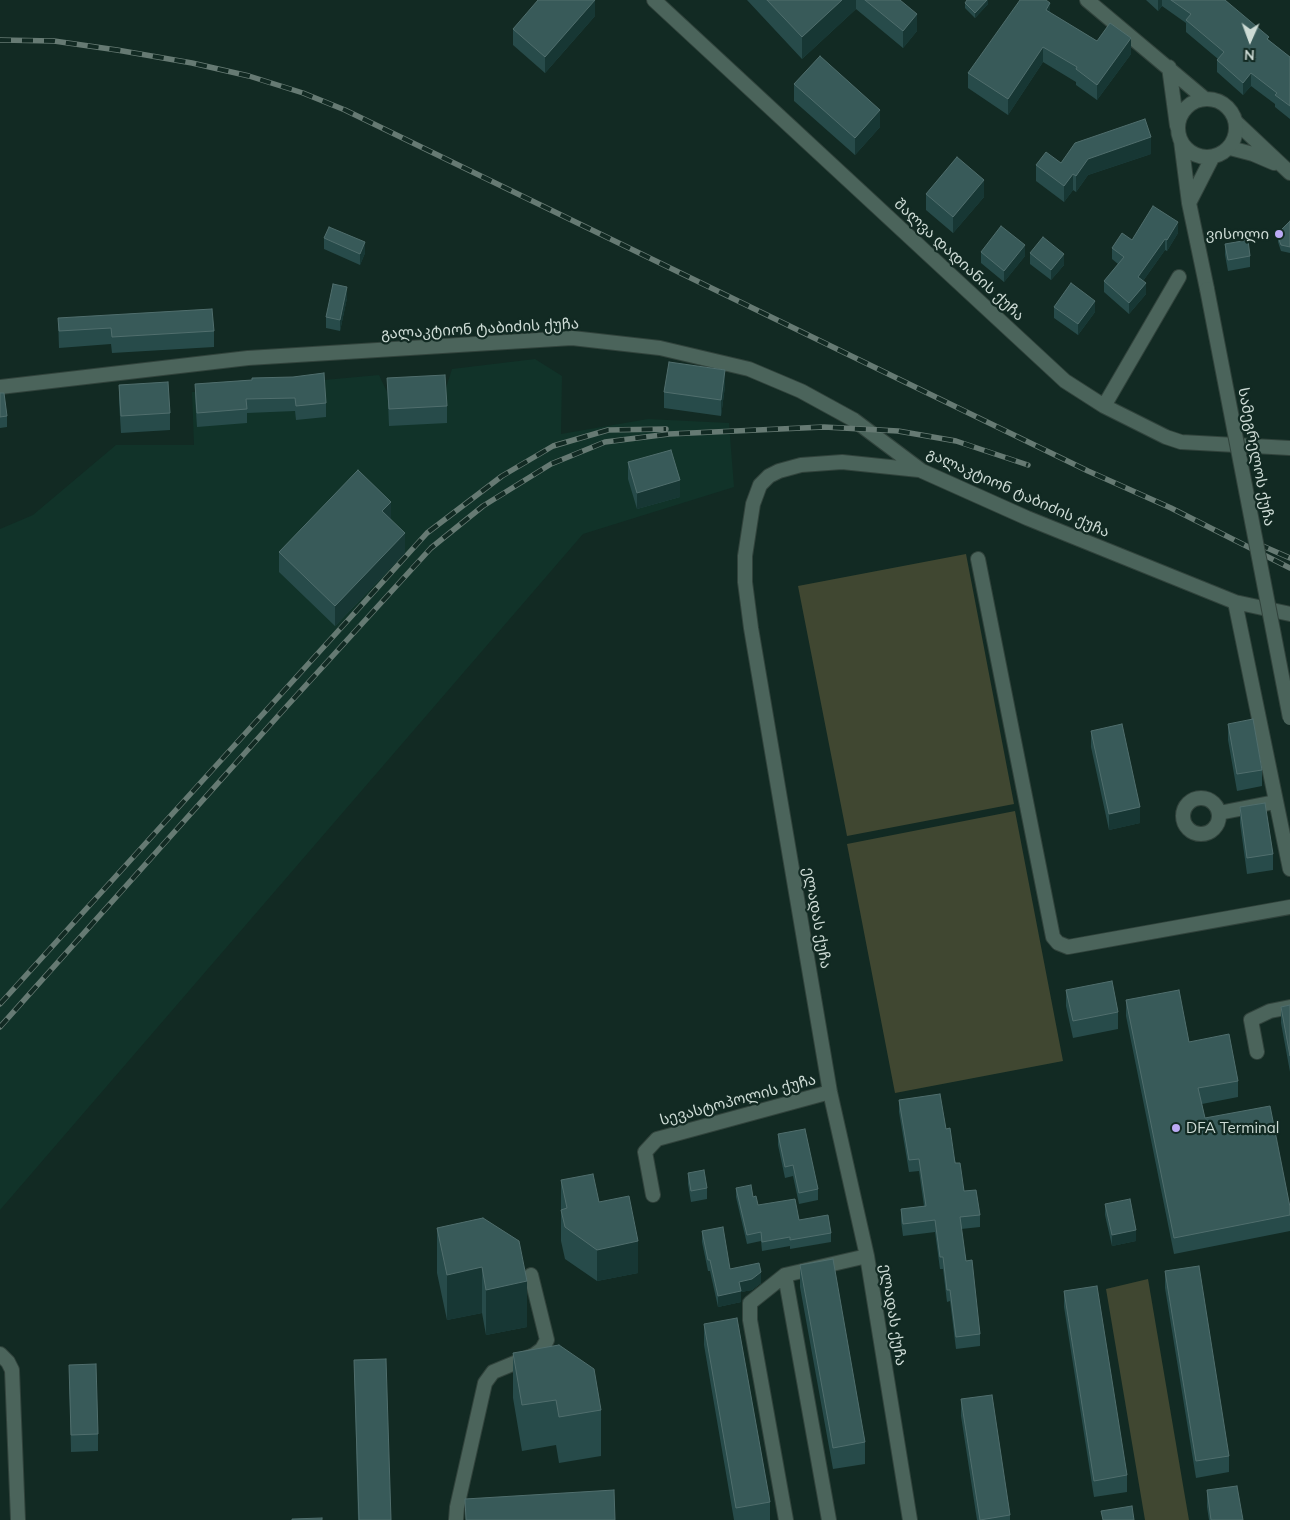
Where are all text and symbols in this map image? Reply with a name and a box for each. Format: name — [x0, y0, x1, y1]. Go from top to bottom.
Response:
north arrow — [1225, 15, 1275, 65]
text: N — [1244, 46, 1255, 64]
street label: შალვა დადიანის ქუჩა — [890, 195, 1028, 325]
place label: ვისოლი — [1206, 225, 1269, 243]
marker: ვისოლი — [1273, 228, 1285, 240]
street label: გალაკტიონ ტაბიძის ქუჩა — [381, 315, 579, 343]
street label: სამეგრელოს ქუჩა — [1234, 386, 1278, 528]
street label: გალაკტიონ ტაბიძის ქუჩა — [924, 444, 1112, 542]
street label: ელადას ქუჩა — [799, 866, 835, 970]
street label: სევასტოპოლის ქუჩა — [658, 1071, 818, 1129]
place label: DFA Terminal — [1186, 1119, 1279, 1137]
marker: DFA Terminal — [1170, 1122, 1182, 1134]
street label: ელადას ქუჩა — [876, 1263, 910, 1367]

